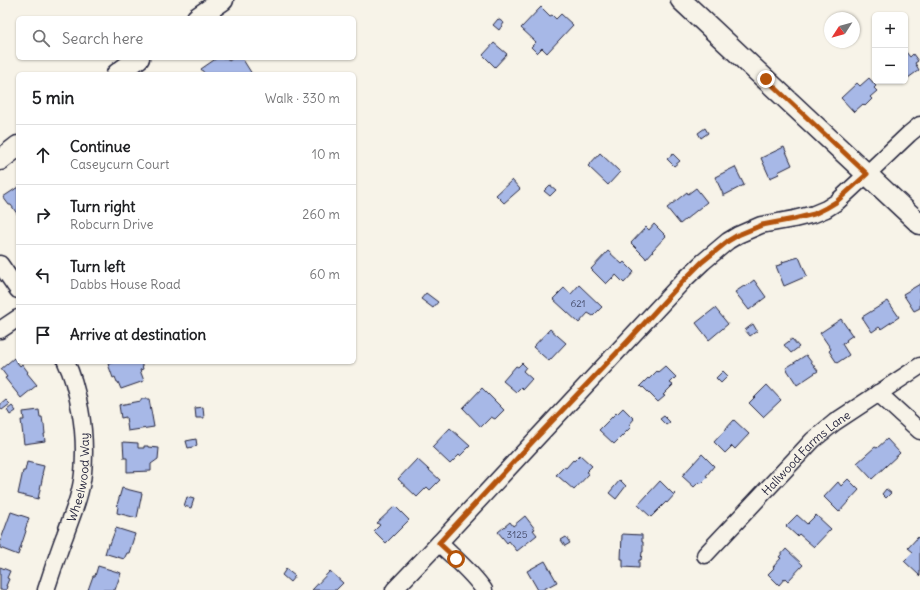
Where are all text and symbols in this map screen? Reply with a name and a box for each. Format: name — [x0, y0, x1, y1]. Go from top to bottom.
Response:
north arrow — [824, 12, 860, 48]
map controls — [872, 12, 908, 84]
button: + — [872, 12, 908, 48]
search box — [16, 16, 356, 60]
icon: search — [30, 27, 52, 49]
text: Search here — [62, 29, 143, 48]
button: − — [872, 48, 908, 84]
route end — [757, 70, 775, 88]
text: 5 min — [32, 87, 74, 109]
text: Walk · 330 m — [265, 90, 340, 107]
text: Continue — [70, 137, 131, 156]
icon: ahead — [32, 144, 54, 166]
text: 10 m — [312, 146, 340, 163]
text: Caseycurn Court — [70, 156, 169, 173]
text: Turn right — [70, 197, 135, 216]
icon: right — [32, 204, 54, 226]
text: 260 m — [302, 206, 340, 223]
text: Robcurn Drive — [70, 216, 154, 233]
text: Turn left — [70, 257, 125, 276]
icon: left — [32, 264, 54, 286]
text: 60 m — [309, 266, 340, 283]
text: Dabbs House Road — [70, 276, 181, 293]
house number: 621 — [570, 297, 586, 310]
icon: arrive — [32, 324, 54, 346]
text: Arrive at destination — [70, 325, 206, 344]
street label: Hallwood Farms Lane — [758, 407, 853, 498]
street label: Wheelwood Way — [63, 432, 92, 524]
house number: 3125 — [507, 528, 528, 541]
route start — [447, 550, 465, 568]

